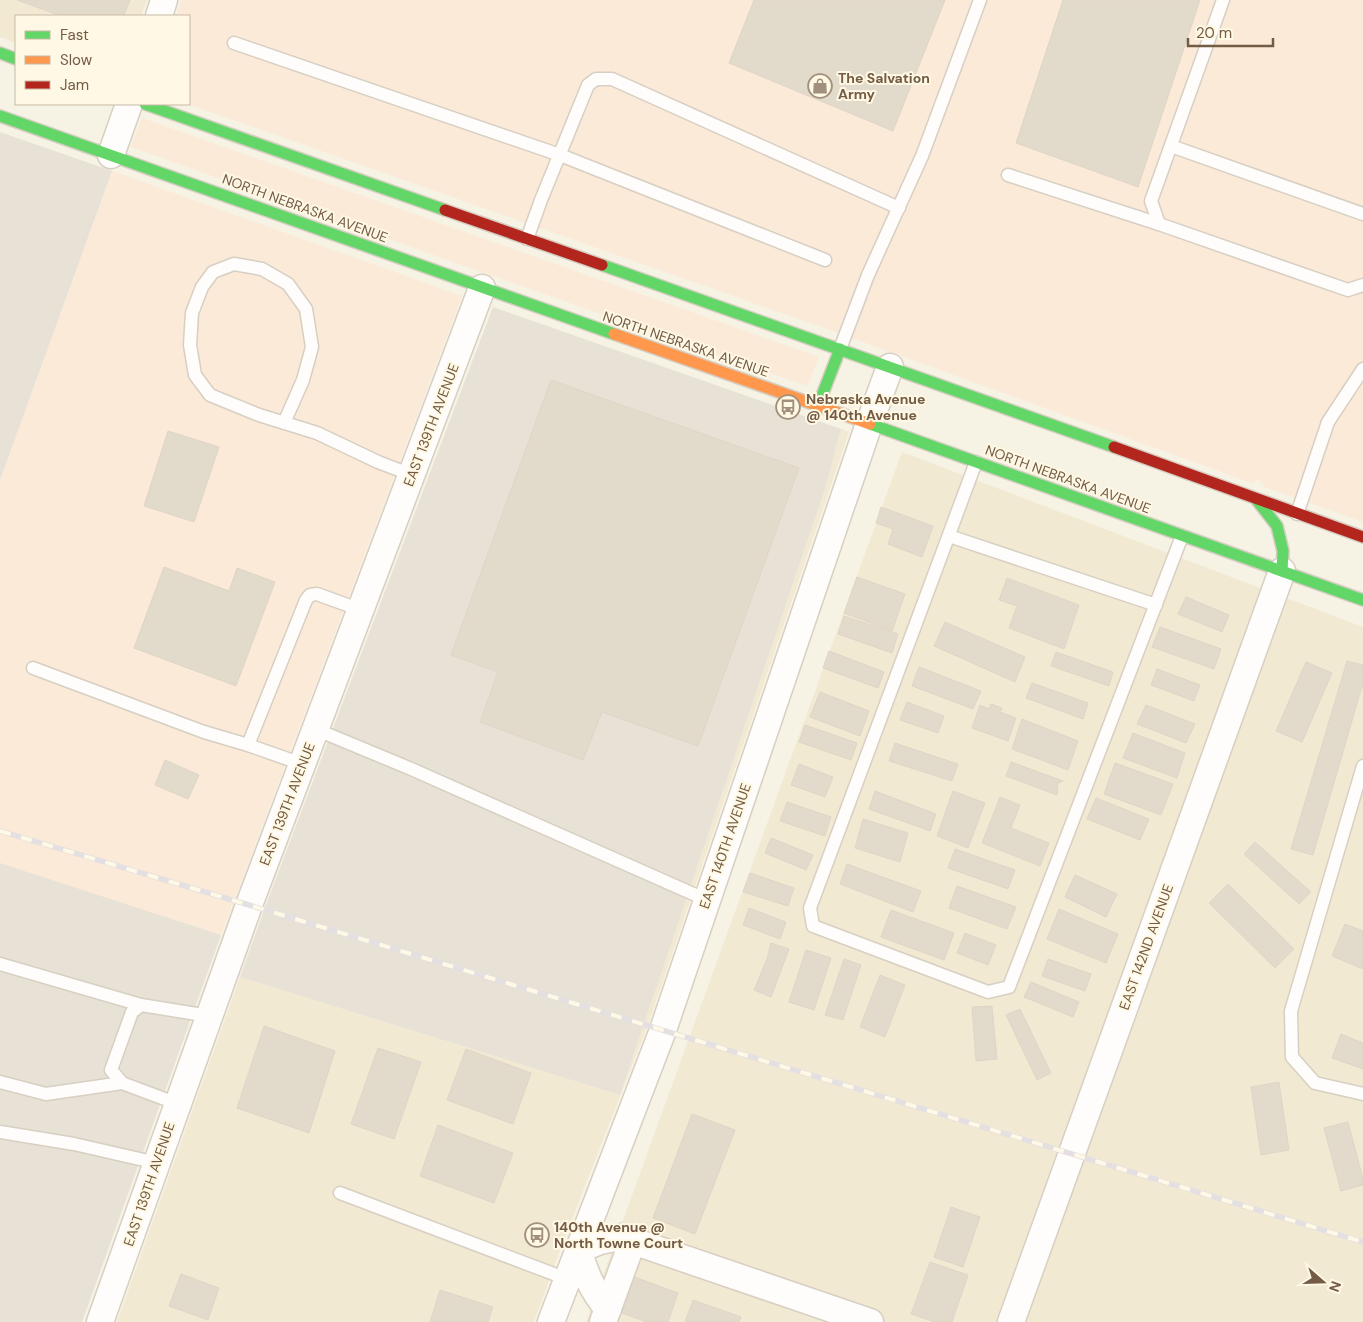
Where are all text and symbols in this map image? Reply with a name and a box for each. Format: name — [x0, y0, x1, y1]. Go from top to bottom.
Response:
legend — [15, 15, 190, 105]
scale bar — [1188, 15, 1273, 47]
text: 20 m — [1196, 23, 1232, 43]
text: Fast — [60, 25, 89, 45]
text: Slow — [60, 50, 93, 70]
place label: The Salvation Army — [838, 69, 930, 103]
shop icon: The Salvation Army — [807, 73, 833, 99]
text: Jam — [60, 75, 89, 95]
street label: NORTH NEBRASKA AVENUE — [220, 170, 390, 246]
street label: NORTH NEBRASKA AVENUE — [600, 307, 772, 381]
street label: EAST 139TH AVENUE — [399, 361, 463, 489]
place label: Nebraska Avenue @ 140th Avenue — [806, 390, 925, 424]
bus stop icon: Nebraska Avenue @ 140th Avenue — [775, 394, 801, 420]
street label: NORTH NEBRASKA AVENUE — [983, 441, 1153, 517]
street label: EAST 139TH AVENUE — [255, 740, 319, 868]
street label: EAST 140TH AVENUE — [695, 781, 755, 911]
street label: EAST 142ND AVENUE — [1115, 882, 1177, 1012]
street label: EAST 139TH AVENUE — [119, 1119, 179, 1249]
place label: 140th Avenue @ North Towne Court — [554, 1218, 683, 1252]
bus stop icon: 140th Avenue @ North Towne Court — [524, 1222, 550, 1248]
north arrow — [1298, 1257, 1348, 1307]
text: N — [1325, 1279, 1345, 1294]

